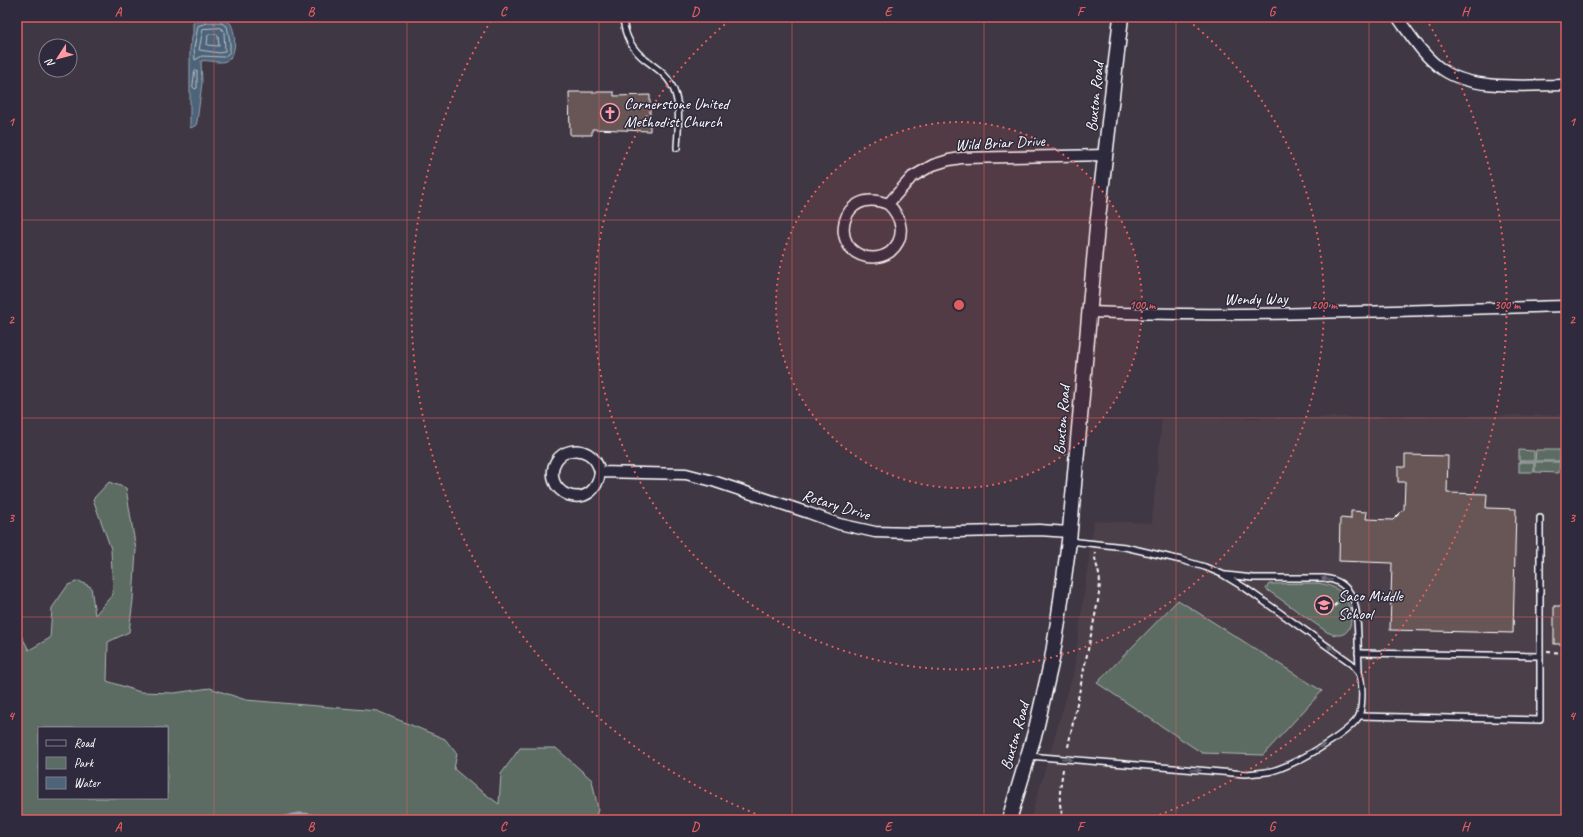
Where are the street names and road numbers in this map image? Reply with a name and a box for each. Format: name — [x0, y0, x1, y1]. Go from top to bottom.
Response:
street label: Buxton Road — [1081, 59, 1109, 132]
street label: Wild Briar Drive — [955, 131, 1047, 155]
street label: Wendy Way — [1224, 288, 1289, 310]
street label: Buxton Road — [1049, 382, 1075, 455]
street label: Rotary Drive — [800, 485, 874, 525]
street label: Buxton Road — [996, 697, 1035, 772]

